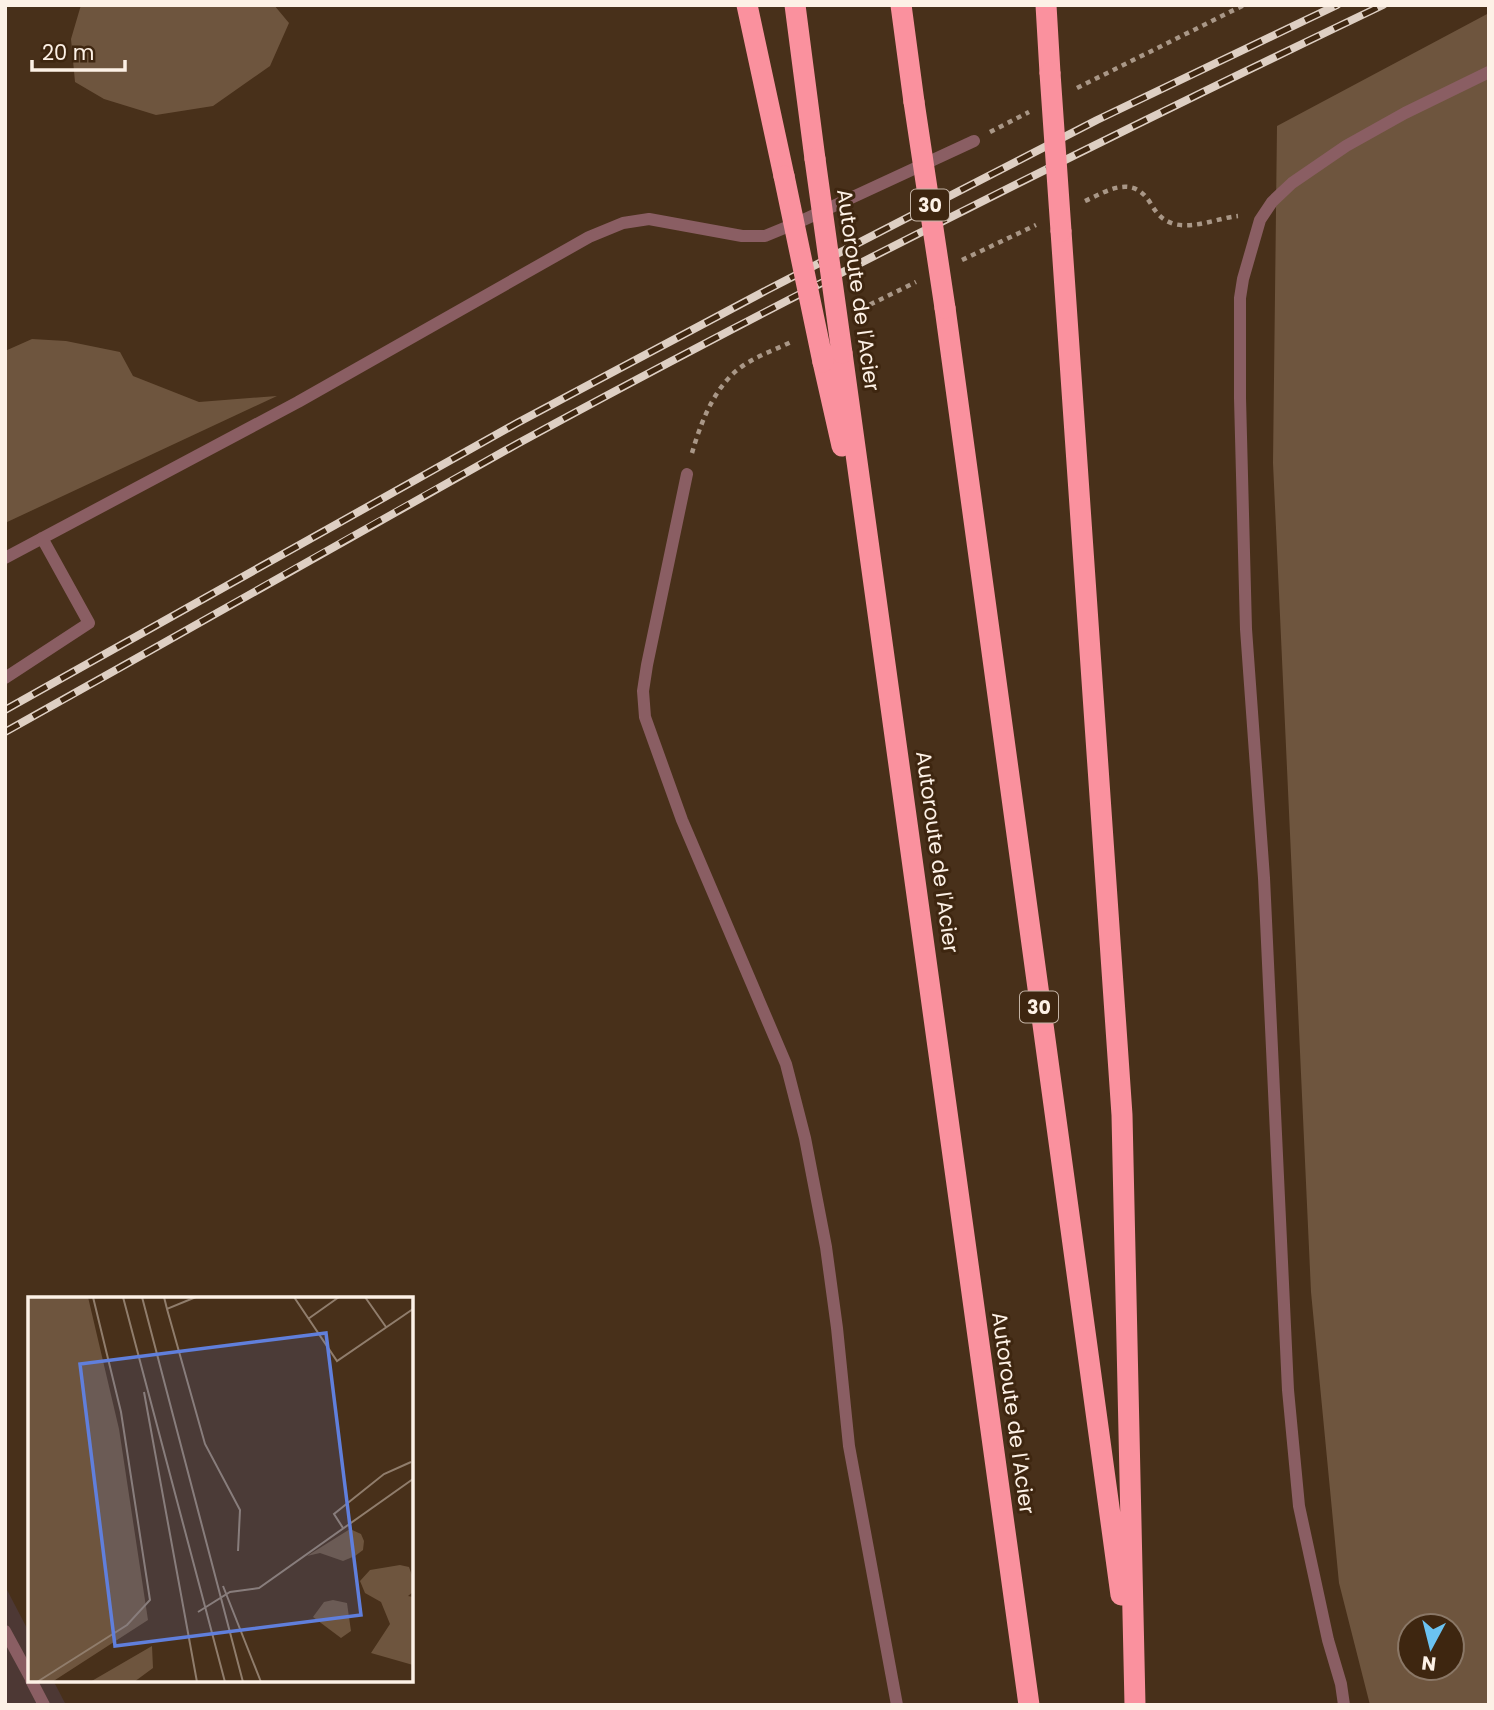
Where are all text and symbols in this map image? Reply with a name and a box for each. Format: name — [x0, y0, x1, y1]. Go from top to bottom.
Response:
scale bar — [32, 28, 124, 72]
text: 20 m — [42, 38, 95, 67]
street label: Autoroute de l'Acier — [830, 187, 887, 393]
road number: 30 — [911, 190, 949, 220]
street label: Autoroute de l'Acier — [909, 749, 966, 955]
road number: 30 — [1020, 992, 1058, 1023]
inset map — [28, 1297, 413, 1682]
street label: Autoroute de l'Acier — [985, 1310, 1042, 1516]
north arrow — [1396, 1612, 1466, 1682]
text: N — [1420, 1649, 1438, 1678]

